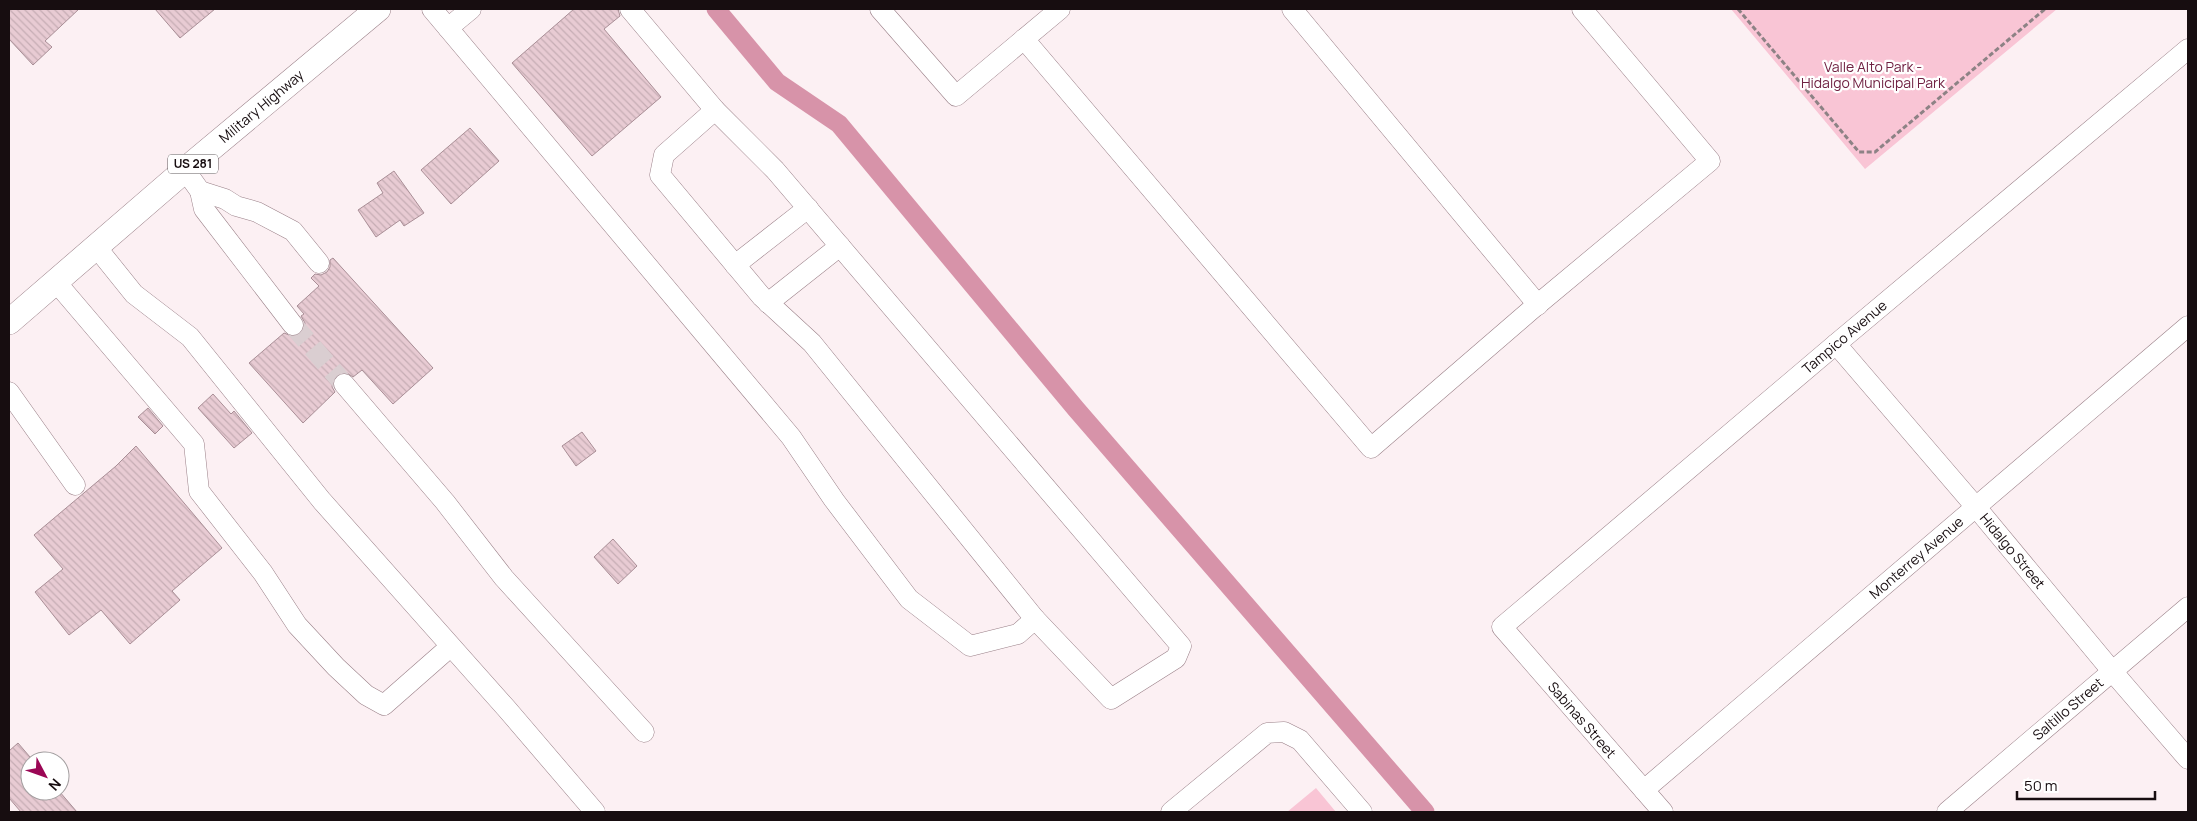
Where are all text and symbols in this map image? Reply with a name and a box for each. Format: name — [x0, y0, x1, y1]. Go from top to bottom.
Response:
park label: Valle Alto Park - Hidalgo Municipal Park — [1801, 57, 1946, 92]
street label: Military Highway — [215, 65, 308, 147]
road number: US 281 — [168, 154, 218, 173]
street label: Tampico Avenue — [1798, 295, 1891, 378]
street label: Hidalgo Street — [1976, 509, 2050, 593]
street label: Monterrey Avenue — [1865, 512, 1967, 603]
street label: Saltillo Street — [2028, 673, 2108, 744]
street label: Sabinas Street — [1544, 677, 1621, 762]
north arrow — [20, 751, 70, 801]
scale bar — [2017, 768, 2154, 800]
text: N — [45, 775, 66, 795]
text: 50 m — [2024, 775, 2058, 796]

